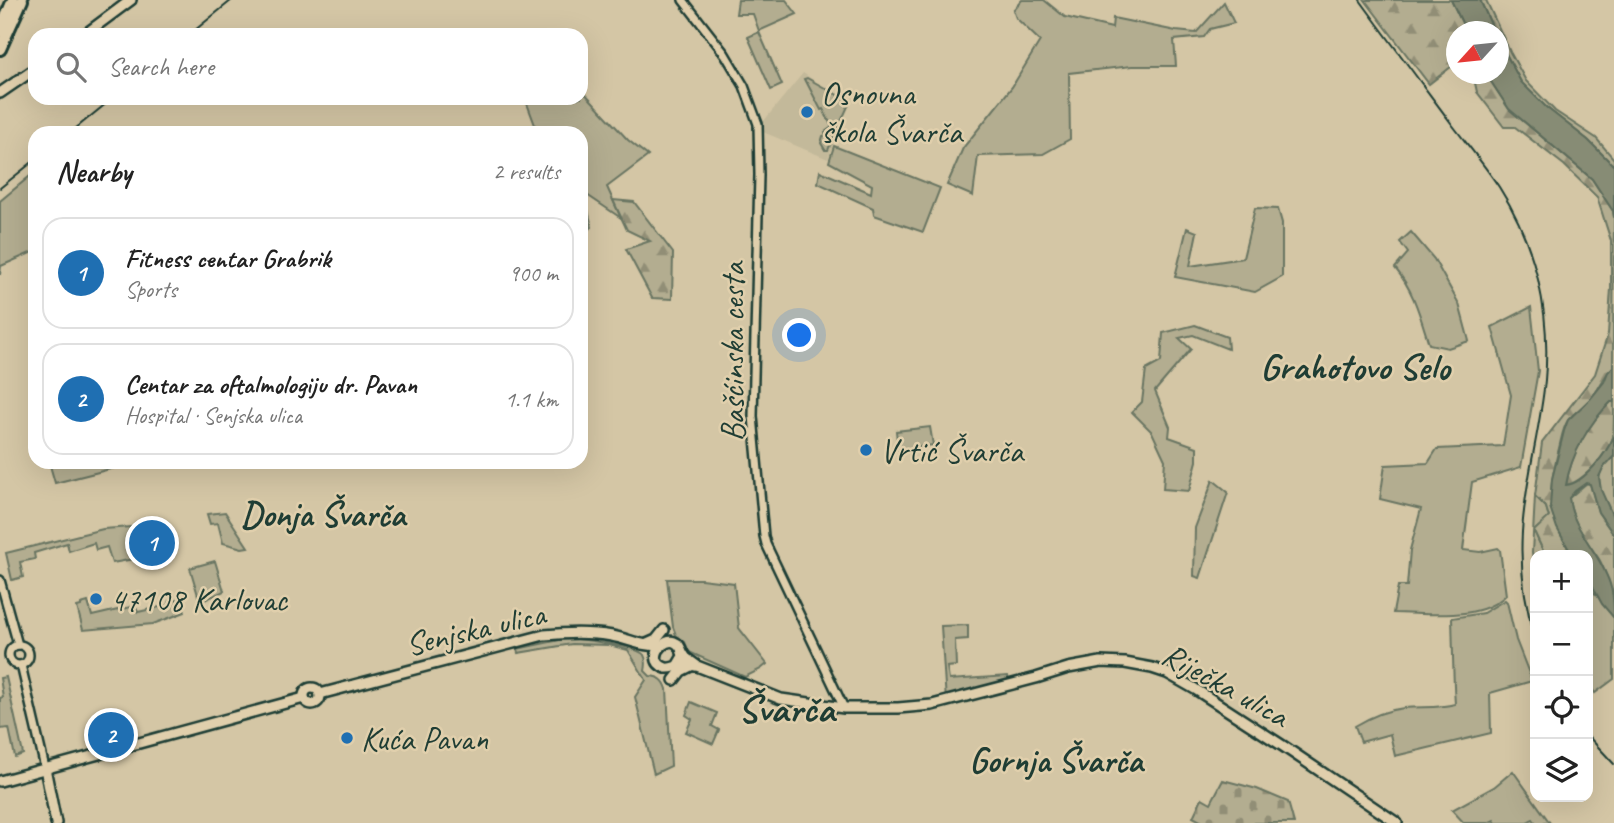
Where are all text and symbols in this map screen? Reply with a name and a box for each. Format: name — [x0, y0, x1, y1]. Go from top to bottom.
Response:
north arrow — [1446, 21, 1509, 84]
search box — [28, 28, 588, 105]
icon: search — [52, 48, 90, 86]
text: Search here — [108, 50, 214, 83]
place label: Osnovna škola Švarča — [821, 73, 965, 153]
marker: Osnovna škola Švarča — [799, 104, 815, 120]
text: Nearby — [56, 153, 132, 191]
text: 2 results — [493, 157, 560, 186]
text: Fitness centar Grabrik — [125, 242, 331, 275]
text: 1 — [76, 259, 86, 288]
text: 900 m — [509, 259, 558, 288]
street label: Bašćinska cesta — [712, 260, 754, 442]
text: Sports — [125, 275, 177, 304]
your location — [782, 318, 816, 352]
district label: Grahotovo Selo — [1260, 343, 1452, 390]
text: Centar za oftalmologiju dr. Pavan — [125, 368, 417, 401]
text: 2 — [76, 385, 86, 414]
text: 1.1 km — [505, 385, 558, 414]
text: Hospital · Senjska ulica — [125, 401, 302, 430]
place label: Vrtić Švarča — [880, 430, 1026, 472]
marker: Vrtić Švarča — [858, 442, 874, 458]
district label: Donja Švarča — [241, 492, 409, 537]
pin: 1 — [129, 517, 175, 569]
map controls — [1530, 550, 1593, 802]
button: + — [1530, 550, 1593, 613]
place label: 47108 Karlovac — [110, 579, 289, 621]
marker: 47108 Karlovac — [88, 591, 104, 607]
street label: Senjska ulica — [401, 592, 551, 665]
button: − — [1530, 613, 1593, 676]
street label: Riječka ulica — [1155, 633, 1298, 738]
button: locate — [1530, 676, 1593, 739]
district label: Švarča — [738, 684, 837, 734]
pin: 2 — [88, 709, 134, 761]
place label: Kuća Pavan — [361, 718, 488, 760]
marker: Kuća Pavan — [339, 730, 355, 746]
district label: Gornja Švarča — [969, 738, 1146, 783]
button: layers — [1530, 739, 1593, 802]

